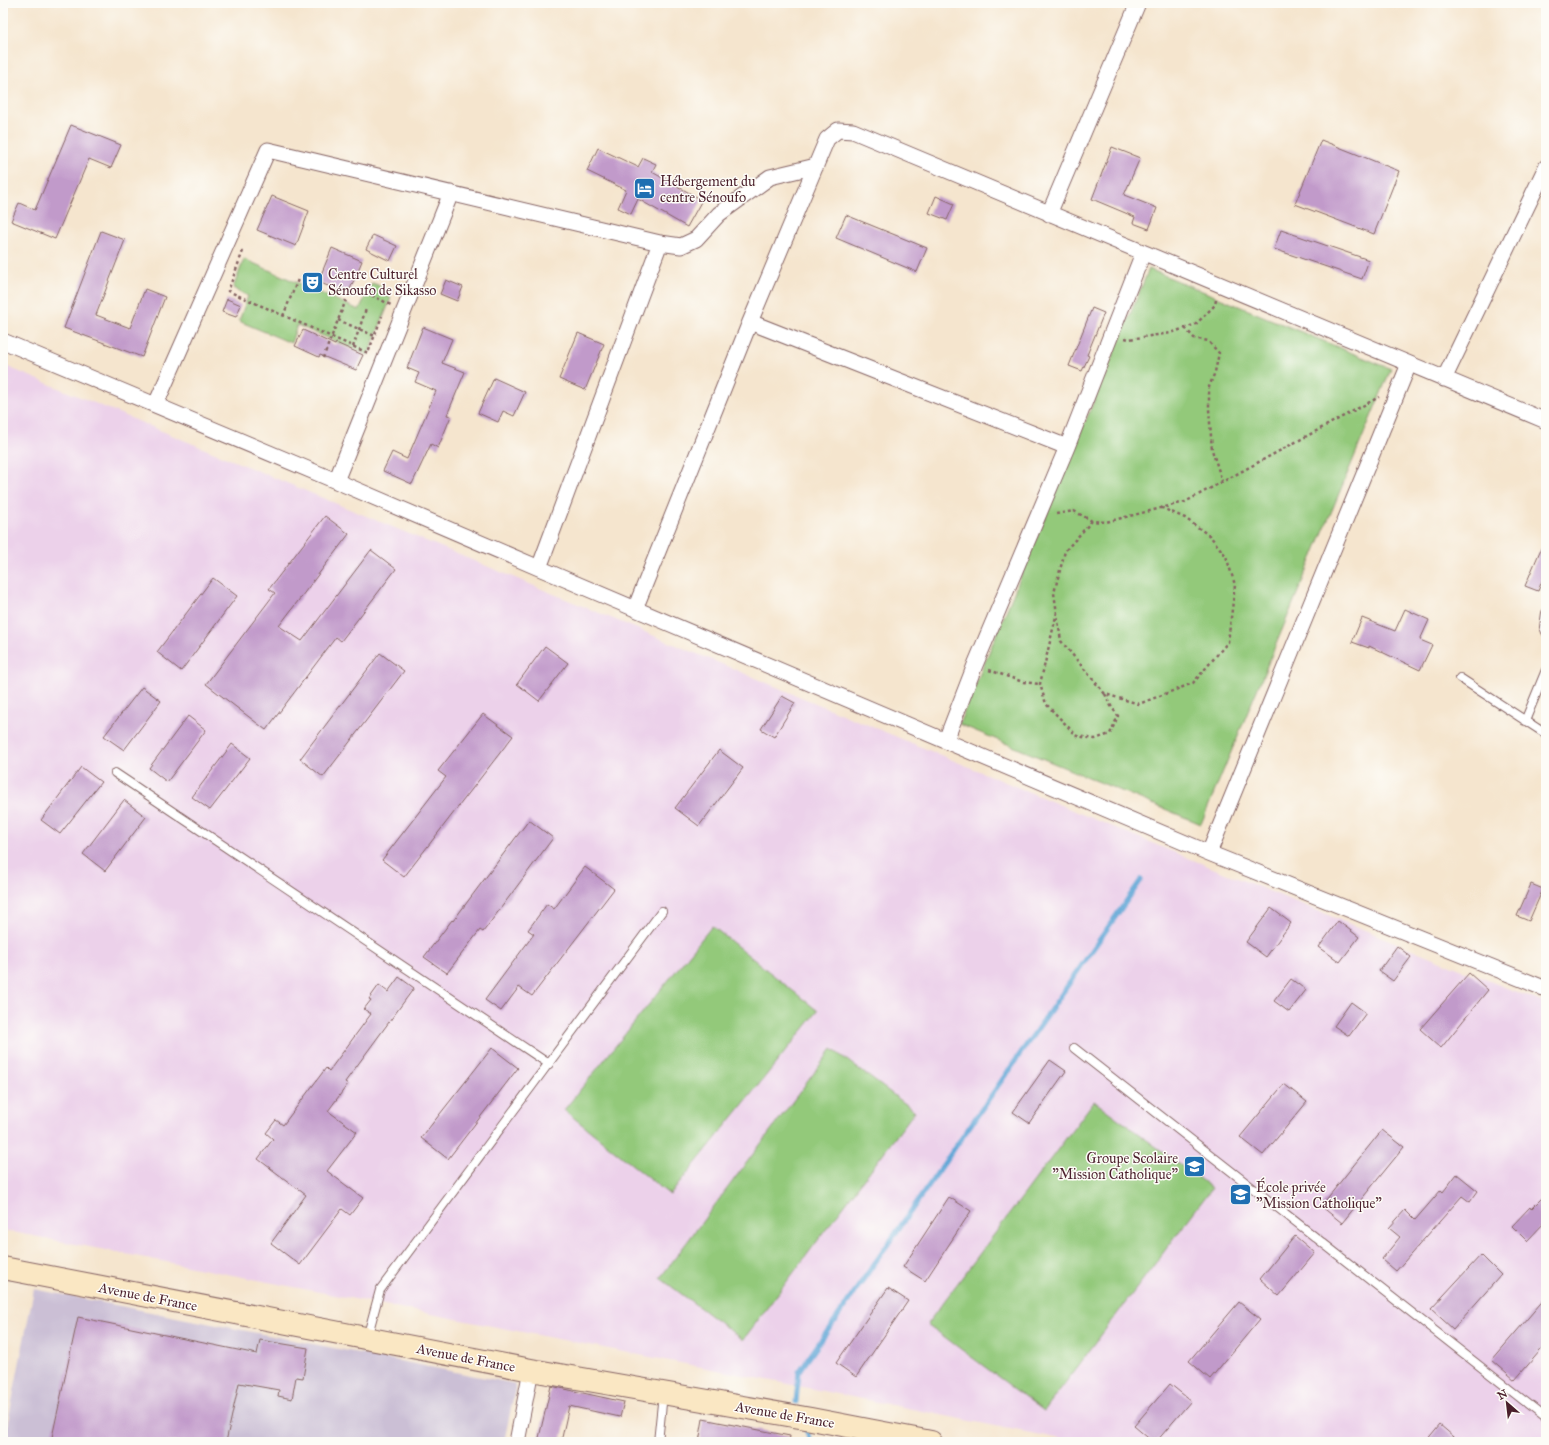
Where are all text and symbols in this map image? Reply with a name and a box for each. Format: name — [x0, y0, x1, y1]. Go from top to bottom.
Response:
place label: Hébergement du centre Sénoufo — [660, 173, 756, 206]
hotel icon: Hébergement du centre Sénoufo — [631, 176, 657, 202]
place label: Centre Culturel Sénoufo de Sikasso — [328, 266, 436, 299]
theatre icon: Centre Culturel Sénoufo de Sikasso — [300, 269, 326, 295]
place label: Groupe Scolaire "Mission Catholique" — [1052, 1150, 1178, 1184]
school or university icon: Groupe Scolaire "Mission Catholique" — [1181, 1153, 1207, 1179]
place label: École privée "Mission Catholique" — [1256, 1177, 1382, 1213]
school or university icon: École privée "Mission Catholique" — [1227, 1182, 1253, 1208]
street label: Avenue de France — [96, 1279, 199, 1315]
street label: Avenue de France — [414, 1340, 517, 1376]
north arrow — [1487, 1383, 1527, 1423]
text: N — [1495, 1386, 1510, 1403]
street label: Avenue de France — [733, 1398, 836, 1432]

